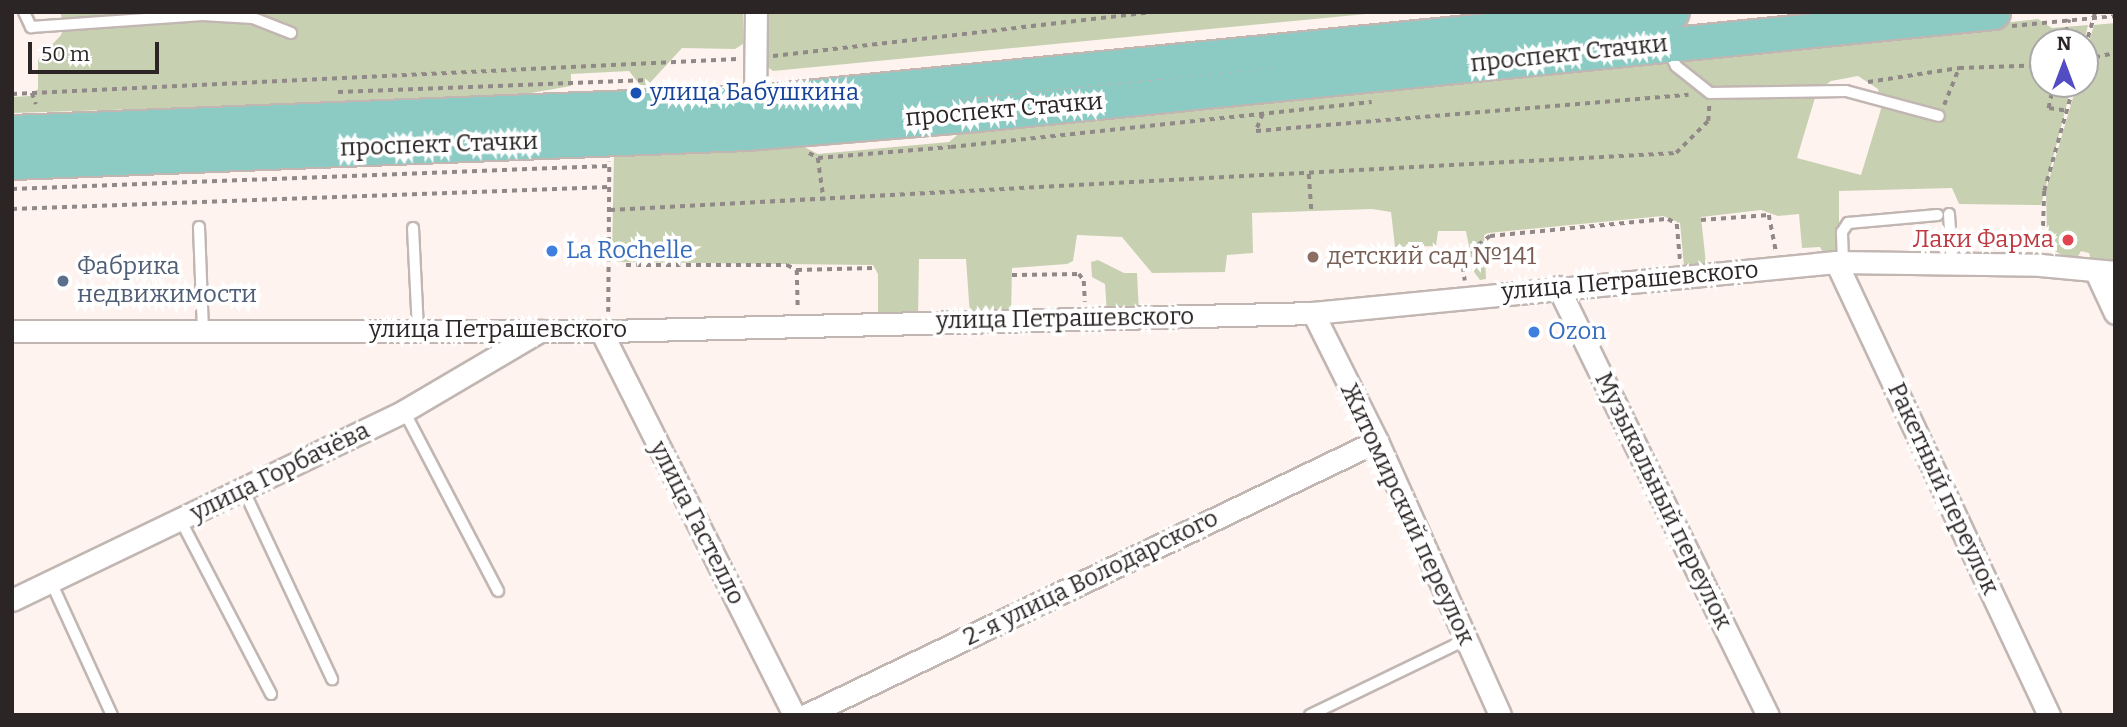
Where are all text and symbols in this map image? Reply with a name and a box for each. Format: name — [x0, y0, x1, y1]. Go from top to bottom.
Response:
scale bar — [32, 28, 163, 72]
north arrow — [2029, 28, 2099, 98]
street label: проспект Стачки — [1469, 29, 1669, 79]
text: N — [2057, 32, 2071, 55]
text: 50 m — [41, 41, 90, 67]
place label: улица Бабушкина — [650, 79, 859, 107]
marker: улица Бабушкина — [628, 85, 644, 101]
street label: проспект Стачки — [904, 87, 1104, 133]
street label: проспект Стачки — [340, 127, 538, 163]
place label: Лаки Фарма — [1913, 226, 2054, 254]
marker: Лаки Фарма — [2060, 232, 2076, 248]
place label: La Rochelle — [566, 237, 693, 265]
marker: La Rochelle — [544, 243, 560, 259]
place label: детский сад №141 — [1327, 243, 1536, 271]
marker: детский сад №141 — [1305, 249, 1321, 265]
place label: Фабрика недвижимости — [77, 253, 257, 309]
street label: улица Петрашевского — [1500, 255, 1760, 307]
marker: Фабрика недвижимости — [55, 273, 71, 289]
street label: улица Петрашевского — [936, 302, 1194, 336]
street label: улица Петрашевского — [369, 316, 627, 344]
place label: Ozon — [1548, 318, 1606, 346]
marker: Ozon — [1526, 324, 1542, 340]
street label: Музыкальный переулок — [1588, 368, 1738, 634]
street label: Ракетный переулок — [1881, 378, 2005, 600]
street label: Житомирский переулок — [1334, 379, 1480, 649]
street label: улица Горбачёва — [186, 416, 374, 528]
street label: улица Гастелло — [643, 436, 751, 610]
street label: 2-я улица Володарского — [959, 504, 1223, 652]

